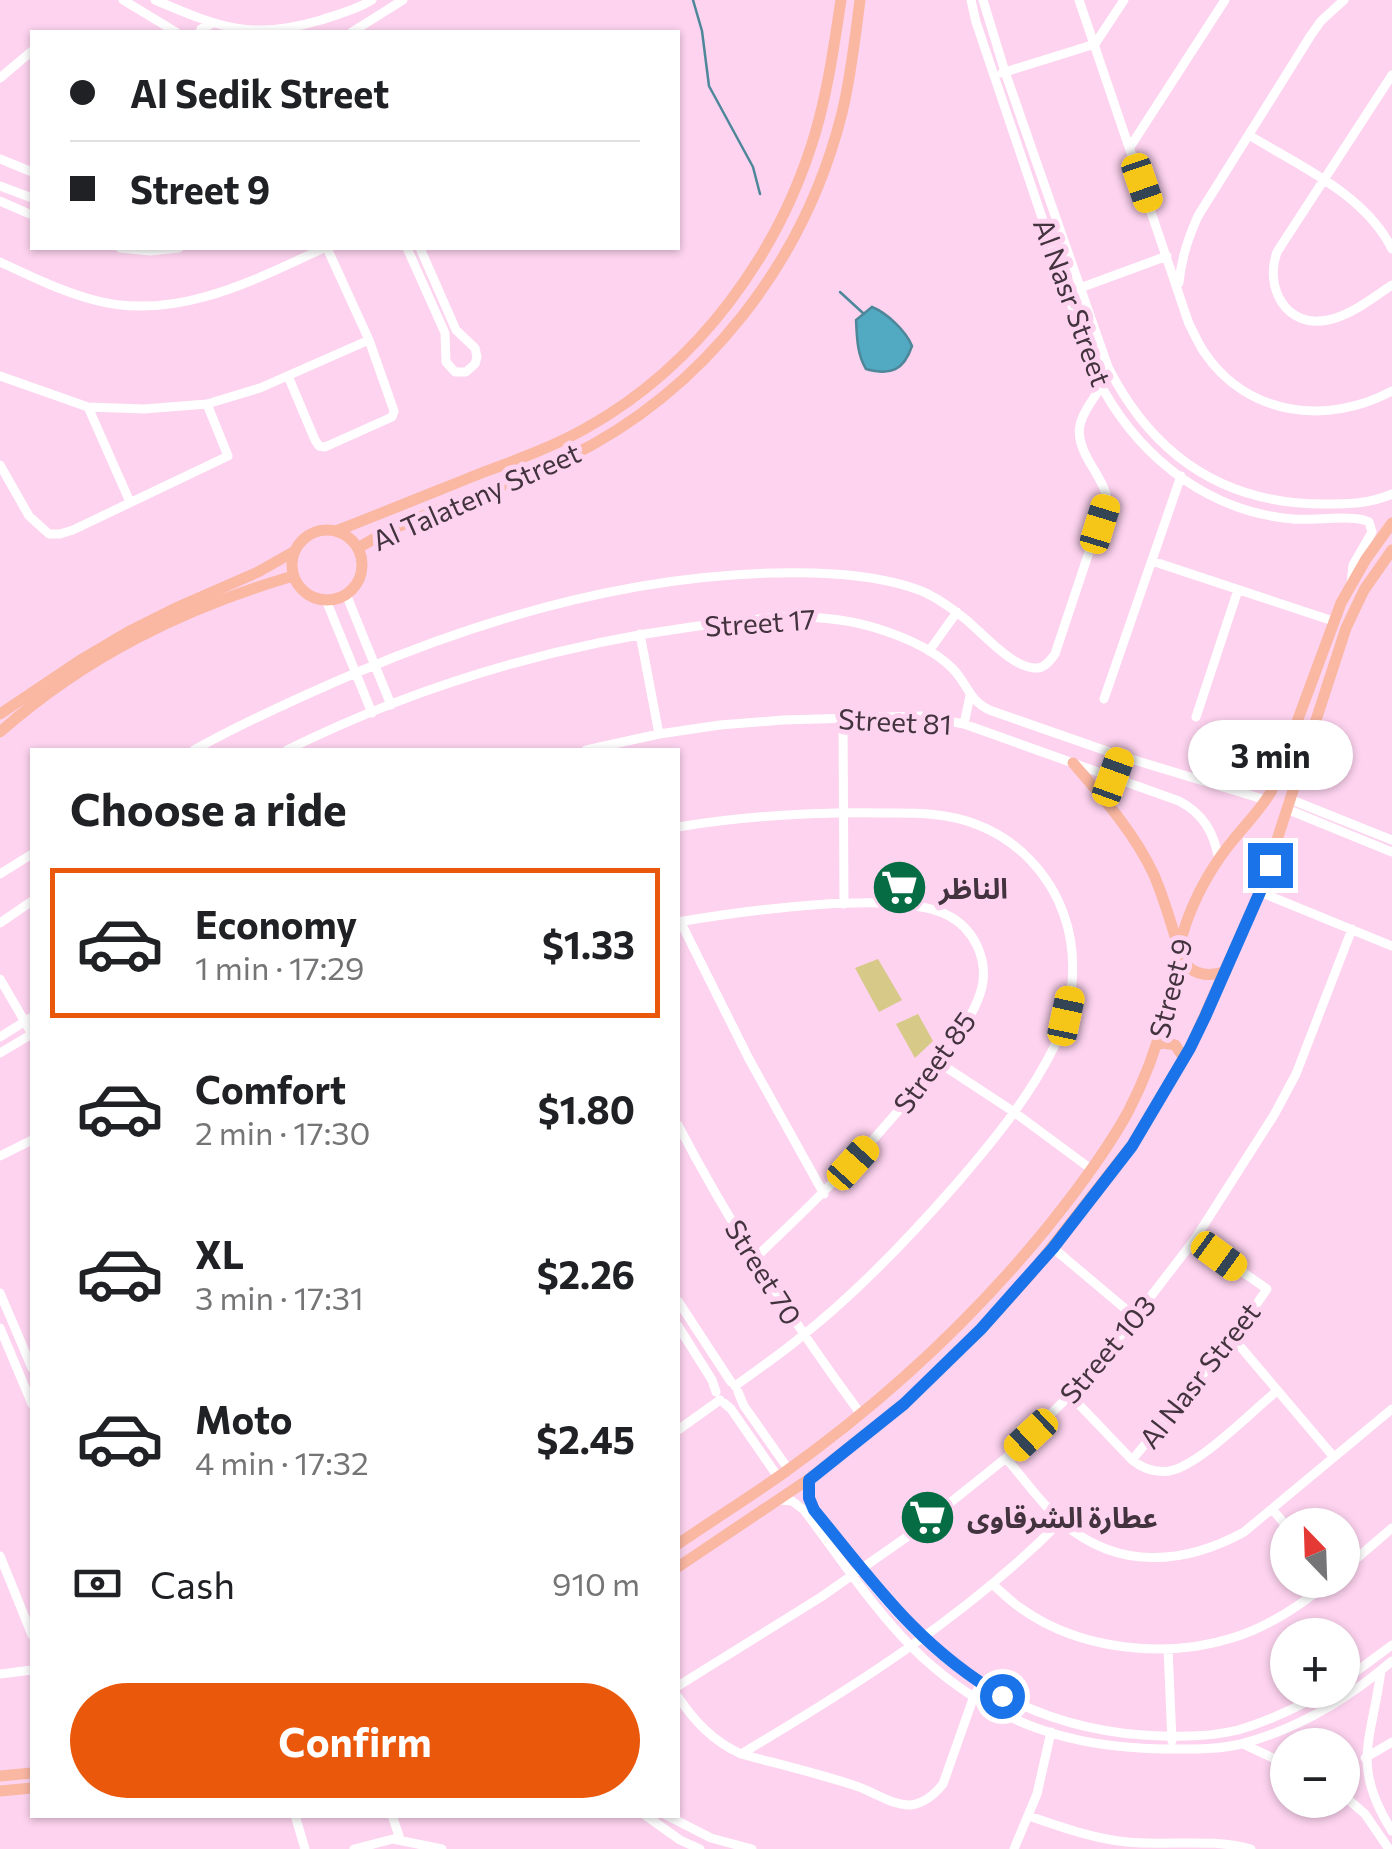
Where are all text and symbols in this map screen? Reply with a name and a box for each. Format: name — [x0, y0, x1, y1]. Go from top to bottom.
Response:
text: Al Sedik Street — [130, 69, 389, 116]
car — [1118, 150, 1166, 216]
text: Street 9 — [130, 165, 270, 212]
street label: Al Nasr Street — [1027, 214, 1119, 390]
street label: Al Talateny Street — [367, 435, 585, 557]
car — [1077, 491, 1123, 557]
street label: Street 17 — [703, 601, 817, 643]
street label: Street 81 — [837, 701, 953, 741]
callout: 3 min — [1188, 720, 1352, 790]
text: 3 min — [1230, 735, 1311, 775]
car — [1089, 744, 1137, 810]
text: Choose a ride — [70, 780, 347, 835]
route end — [1248, 843, 1293, 888]
supermarket icon: الناظر — [870, 858, 930, 918]
place label: الناظر — [938, 871, 1008, 906]
icon: car — [75, 898, 165, 988]
text: Economy — [195, 900, 357, 947]
text: $1.33 — [542, 920, 635, 967]
street label: Street 9 — [1141, 935, 1199, 1041]
text: 1 min · 17:29 — [195, 947, 364, 987]
car — [1045, 984, 1087, 1048]
street label: Street 85 — [886, 1004, 982, 1120]
icon: car — [75, 1063, 165, 1153]
text: Comfort — [195, 1065, 346, 1112]
text: $1.80 — [538, 1085, 635, 1132]
text: 2 min · 17:30 — [195, 1112, 370, 1152]
car — [822, 1131, 884, 1195]
street label: Street 70 — [718, 1213, 810, 1331]
car — [1186, 1226, 1252, 1286]
icon: car — [75, 1228, 165, 1318]
text: XL — [195, 1230, 244, 1277]
text: $2.26 — [537, 1250, 635, 1297]
text: 3 min · 17:31 — [195, 1277, 364, 1317]
street label: Street 103 — [1052, 1288, 1162, 1410]
street label: Al Nasr Street — [1131, 1295, 1267, 1455]
icon: car — [75, 1393, 165, 1483]
text: Moto — [195, 1395, 293, 1442]
car — [999, 1404, 1063, 1466]
text: $2.45 — [536, 1415, 635, 1462]
text: 4 min · 17:32 — [195, 1442, 369, 1482]
supermarket icon: عطارة الشرقاوى — [898, 1487, 958, 1547]
place label: عطارة الشرقاوى — [967, 1500, 1158, 1535]
north arrow — [1270, 1508, 1360, 1598]
map controls — [1270, 1508, 1360, 1818]
icon: cash — [70, 1556, 125, 1611]
text: Cash — [150, 1560, 235, 1607]
text: 910 m — [552, 1563, 640, 1603]
button: + — [1270, 1618, 1360, 1708]
route start — [980, 1674, 1025, 1719]
button: Confirm — [70, 1683, 640, 1798]
button: − — [1270, 1728, 1360, 1818]

